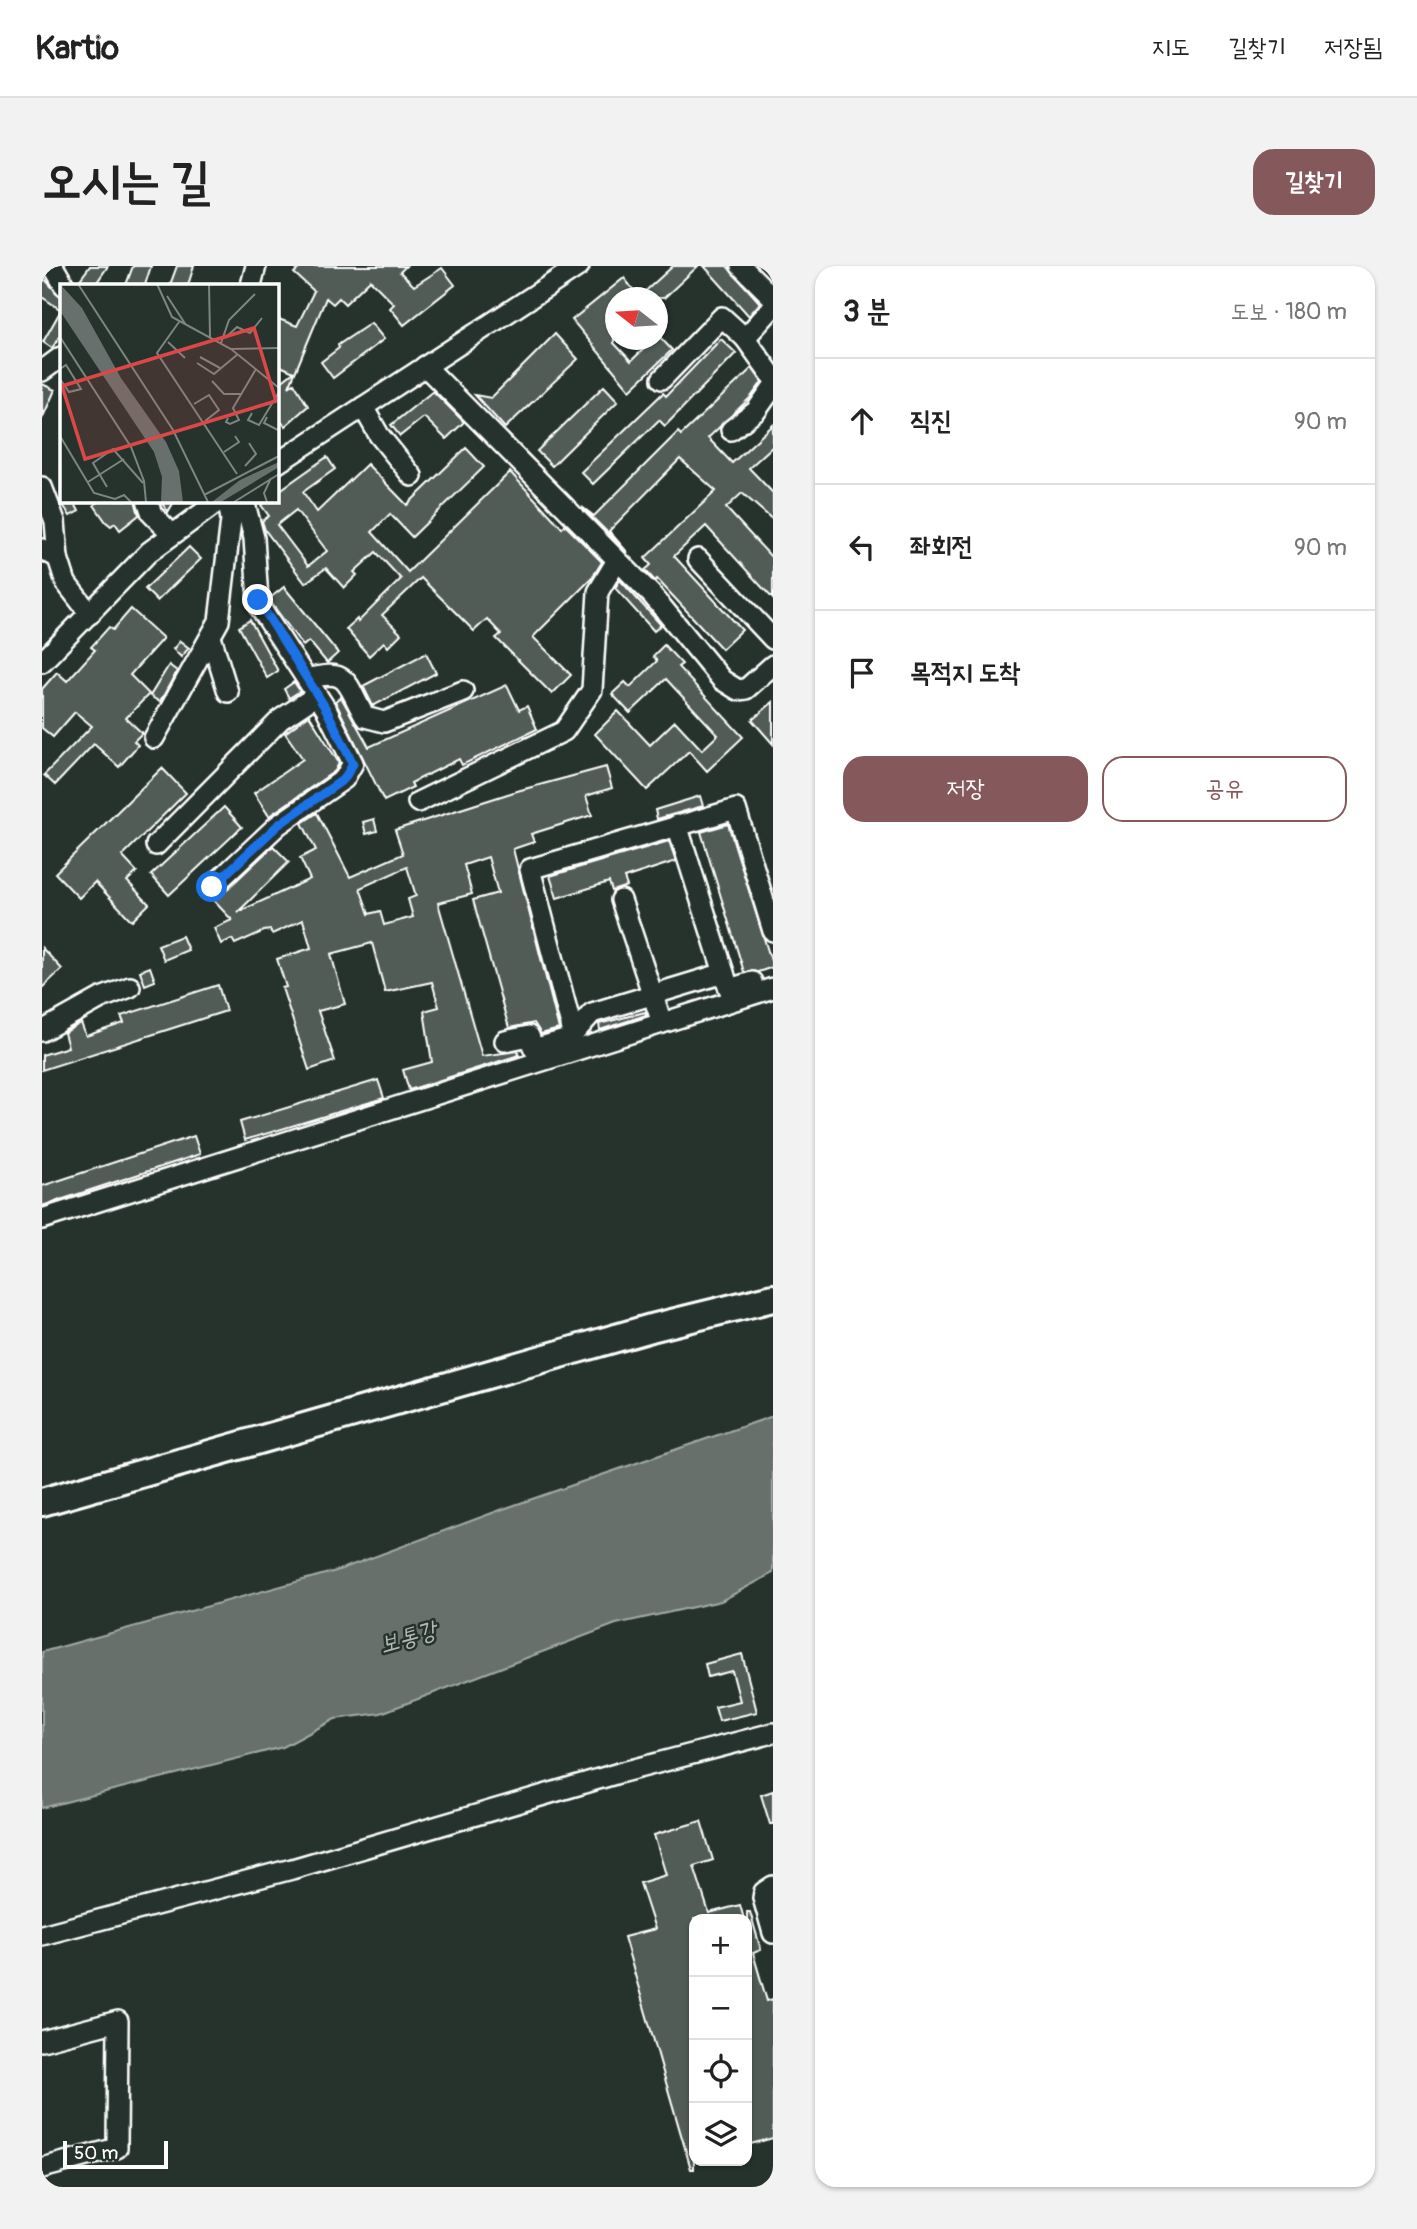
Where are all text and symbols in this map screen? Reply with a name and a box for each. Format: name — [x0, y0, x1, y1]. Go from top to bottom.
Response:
text: Kartio — [35, 28, 119, 69]
text: 지도 — [1152, 33, 1190, 62]
text: 길찾기 — [1228, 33, 1286, 62]
text: 저장됨 — [1324, 33, 1382, 62]
button: 길찾기 — [1253, 149, 1375, 215]
text: 오시는 길 — [42, 151, 210, 212]
inset map — [60, 284, 278, 502]
north arrow — [605, 287, 668, 350]
text: 3 분 — [843, 293, 890, 330]
text: 도보 · 180 m — [1231, 297, 1347, 326]
icon: ahead — [843, 402, 881, 440]
text: 직진 — [910, 405, 952, 437]
text: 90 m — [1294, 407, 1347, 436]
icon: left — [843, 528, 881, 566]
text: 좌회전 — [910, 531, 973, 563]
text: 90 m — [1294, 533, 1347, 562]
route end — [242, 584, 273, 615]
icon: arrive — [843, 654, 881, 692]
text: 목적지 도착 — [910, 657, 1020, 689]
button: 저장 — [843, 756, 1088, 822]
button: 공유 — [1102, 756, 1347, 822]
route start — [196, 871, 227, 902]
water label: 보통강 — [376, 1615, 443, 1659]
map controls — [689, 1914, 752, 2166]
button: + — [689, 1914, 752, 1977]
button: − — [689, 1977, 752, 2040]
button: locate — [689, 2040, 752, 2103]
button: layers — [689, 2103, 752, 2166]
scale bar — [63, 2138, 168, 2170]
text: 50 m — [74, 2141, 118, 2165]

